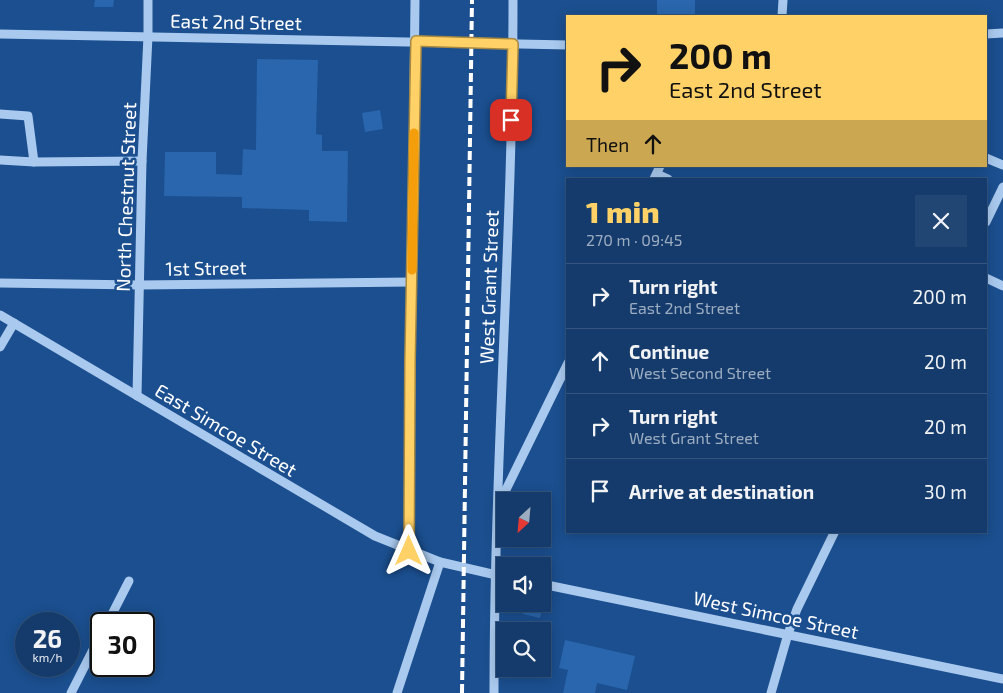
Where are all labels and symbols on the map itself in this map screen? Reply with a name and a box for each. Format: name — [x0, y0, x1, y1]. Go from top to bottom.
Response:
street label: East 2nd Street — [170, 9, 302, 34]
pin — [490, 99, 532, 141]
street label: North Chestnut Street — [111, 102, 140, 292]
street label: West Grant Street — [474, 209, 503, 364]
street label: 1st Street — [165, 255, 247, 280]
street label: East Simcoe Street — [151, 378, 301, 481]
north arrow — [496, 492, 551, 548]
position arrow — [382, 524, 434, 576]
street label: West Simcoe Street — [691, 586, 861, 643]
speed limit sign: 30 — [90, 612, 155, 677]

